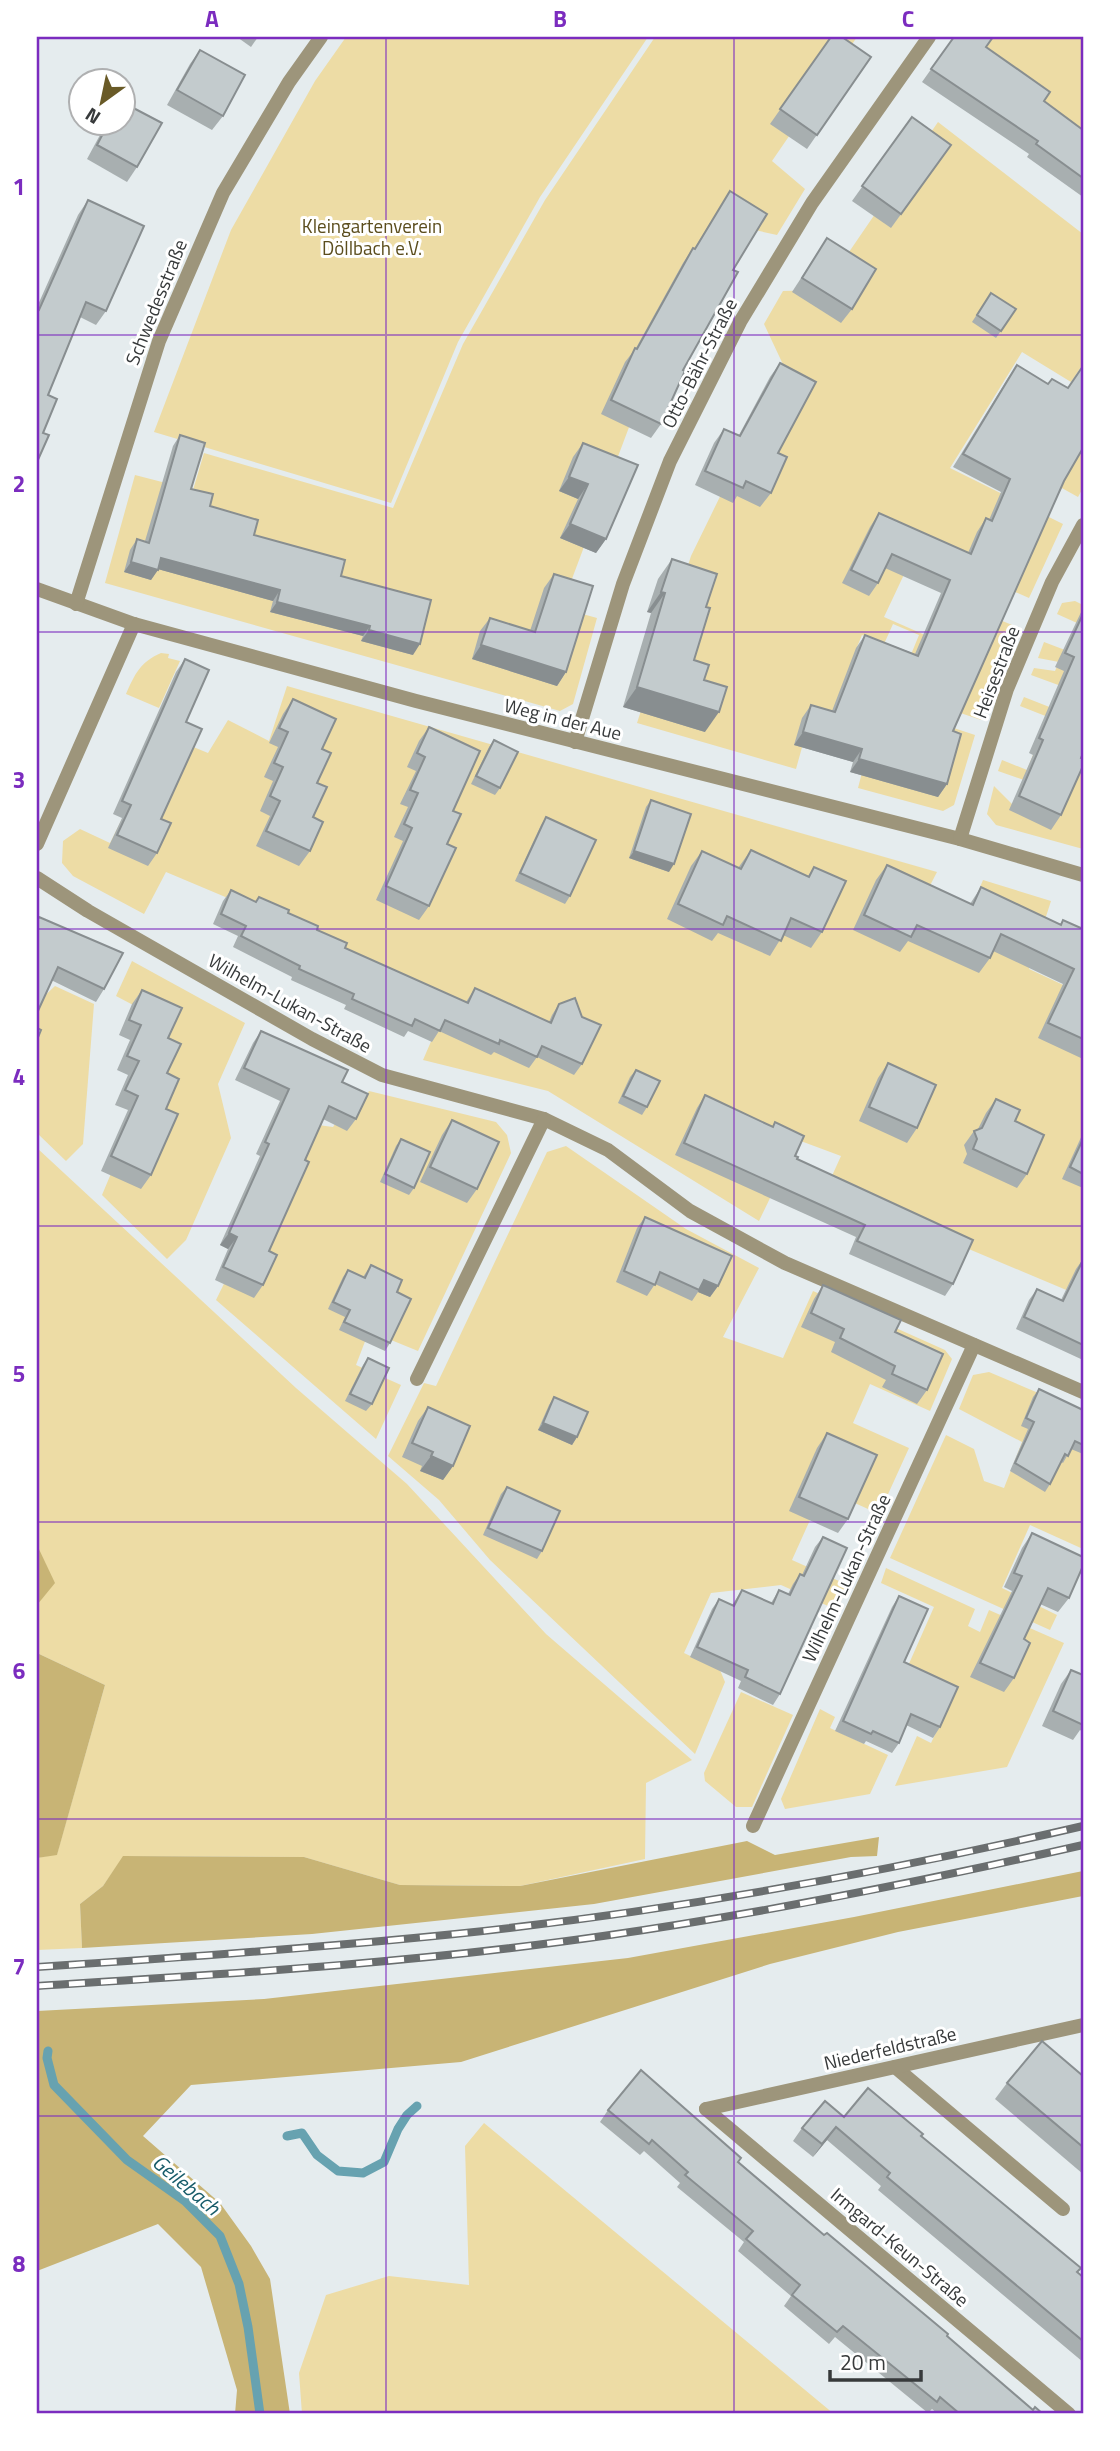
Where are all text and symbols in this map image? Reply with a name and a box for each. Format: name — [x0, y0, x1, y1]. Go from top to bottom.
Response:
text: A — [205, 1, 219, 36]
text: B — [553, 1, 567, 36]
text: C — [902, 1, 914, 36]
north arrow — [66, 66, 136, 136]
text: N — [79, 101, 106, 132]
text: 1 — [13, 169, 25, 204]
park label: Kleingartenverein Döllbach e.V. — [302, 211, 442, 262]
street label: Schwedesstraße — [117, 235, 194, 369]
street label: Otto-Bähr-Straße — [653, 293, 744, 433]
text: 2 — [13, 466, 25, 501]
street label: Heisestraße — [965, 621, 1026, 722]
street label: Weg in der Aue — [501, 690, 625, 747]
text: 3 — [13, 762, 25, 797]
street label: Wilhelm-Lukan-Straße — [203, 946, 377, 1060]
text: 4 — [13, 1059, 25, 1094]
text: 5 — [13, 1356, 25, 1391]
street label: Wilhelm-Lukan-Straße — [794, 1489, 897, 1667]
text: 6 — [13, 1653, 26, 1688]
text: 7 — [13, 1949, 25, 1984]
street label: Niederfeldstraße — [821, 2018, 959, 2077]
water label: Geilebach — [146, 2146, 228, 2223]
street label: Irmgard-Keun-Straße — [825, 2180, 976, 2313]
text: 8 — [13, 2246, 26, 2281]
scale bar — [830, 2339, 920, 2383]
text: 20 m — [840, 2346, 886, 2378]

